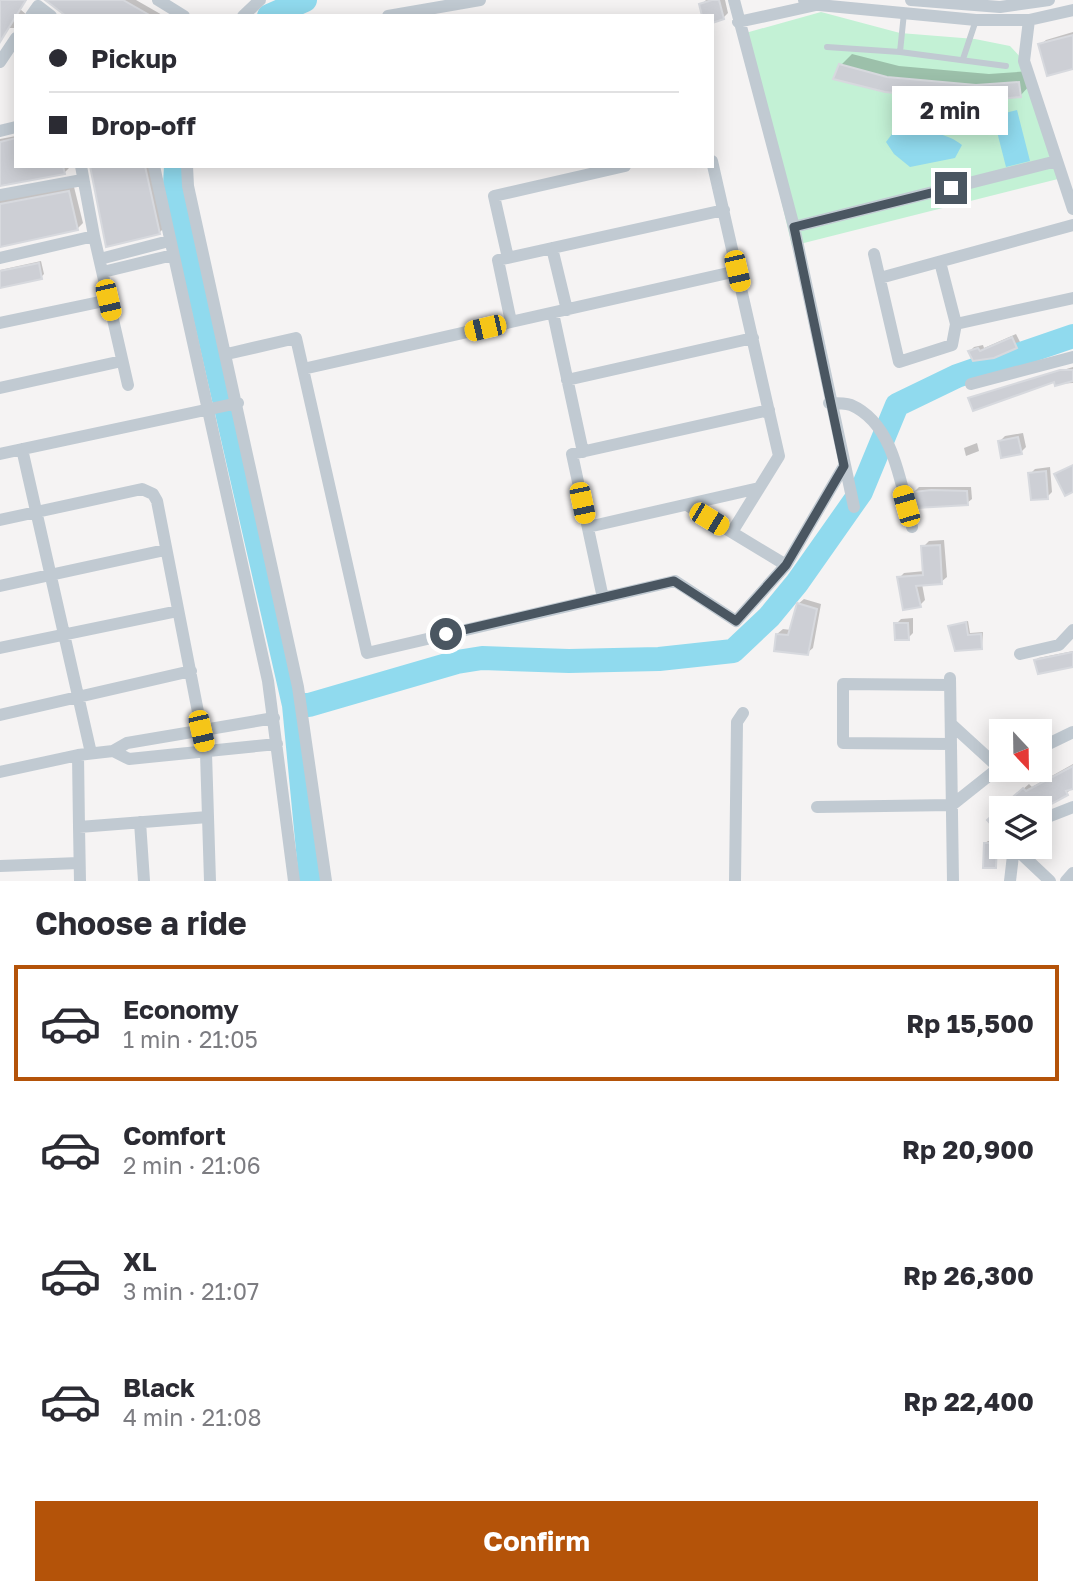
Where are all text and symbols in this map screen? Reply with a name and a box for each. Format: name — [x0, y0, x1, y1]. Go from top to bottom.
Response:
text: Pickup — [91, 43, 177, 74]
callout: 2 min — [893, 86, 1009, 136]
text: 2 min — [920, 96, 980, 124]
text: Drop-off — [91, 110, 196, 141]
route end — [935, 172, 967, 204]
car — [723, 248, 752, 294]
car — [94, 277, 123, 323]
car — [463, 313, 508, 343]
car — [568, 480, 597, 526]
car — [891, 483, 922, 529]
car — [686, 499, 733, 539]
route start — [430, 618, 462, 650]
car — [187, 708, 216, 754]
north arrow — [989, 719, 1052, 782]
map controls — [989, 719, 1052, 859]
button: layers — [989, 796, 1052, 859]
text: Choose a ride — [35, 904, 247, 942]
icon: car — [39, 992, 102, 1055]
text: Economy — [123, 994, 239, 1025]
text: Rp 15,500 — [906, 1008, 1034, 1039]
text: 1 min · 21:05 — [123, 1025, 258, 1053]
icon: car — [39, 1118, 102, 1181]
text: Comfort — [123, 1120, 226, 1151]
text: Rp 20,900 — [902, 1134, 1034, 1165]
text: 2 min · 21:06 — [123, 1151, 261, 1179]
icon: car — [39, 1244, 102, 1307]
text: XL — [123, 1246, 157, 1277]
text: Rp 26,300 — [903, 1260, 1034, 1291]
text: 3 min · 21:07 — [123, 1277, 259, 1305]
icon: car — [39, 1370, 102, 1433]
text: Black — [123, 1372, 195, 1403]
text: Rp 22,400 — [903, 1386, 1034, 1417]
text: 4 min · 21:08 — [123, 1403, 262, 1431]
button: Confirm — [35, 1501, 1038, 1581]

